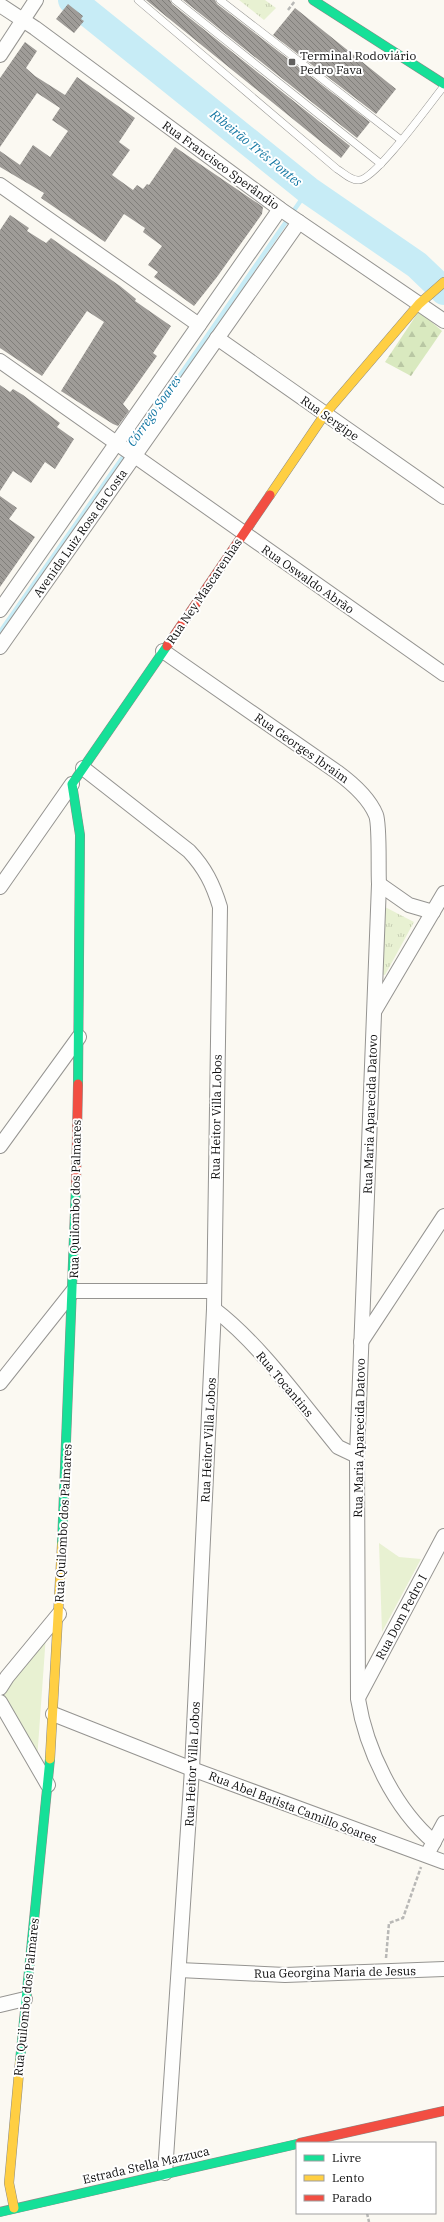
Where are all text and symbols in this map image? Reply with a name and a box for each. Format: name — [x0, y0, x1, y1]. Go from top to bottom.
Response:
place label: Terminal Rodoviário Pedro Fava — [300, 48, 416, 77]
marker: Terminal Rodoviário Pedro Fava — [287, 57, 297, 67]
water label: Ribeirão Três Pontes — [206, 105, 305, 190]
street label: Rua Francisco Sperândio — [159, 117, 283, 213]
water label: Córrego Soares — [123, 372, 185, 450]
street label: Rua Sergipe — [298, 392, 362, 444]
street label: Avenida Luiz Rosa da Costa — [30, 466, 130, 600]
street label: Rua Ney Mascarenhas — [163, 535, 245, 647]
street label: Rua Oswaldo Abrão — [259, 541, 357, 617]
street label: Rua Georges Ibraim — [252, 710, 353, 787]
street label: Rua Maria Aparecida Datovo — [360, 1034, 380, 1194]
street label: Rua Heitor Villa Lobos — [207, 1054, 225, 1180]
street label: Rua Quilombo dos Palmares — [66, 1119, 84, 1279]
street label: Rua Tocantins — [253, 1348, 317, 1420]
street label: Rua Maria Aparecida Datovo — [350, 1358, 368, 1518]
street label: Rua Heitor Villa Lobos — [197, 1377, 219, 1503]
street label: Rua Quilombo dos Palmares — [51, 1443, 75, 1603]
street label: Rua Dom Pedro I — [372, 1572, 430, 1662]
street label: Rua Heitor Villa Lobos — [181, 1701, 203, 1827]
street label: Rua Abel Batista Camillo Soares — [207, 1768, 379, 1846]
street label: Rua Quilombo dos Palmares — [10, 1917, 42, 2077]
street label: Rua Georgina Maria de Jesus — [254, 1963, 416, 1981]
legend — [296, 2142, 436, 2214]
street label: Estrada Stella Mazzuca — [81, 2143, 211, 2187]
text: Livre — [332, 2150, 361, 2165]
text: Lento — [332, 2170, 364, 2185]
text: Parado — [332, 2190, 372, 2205]

